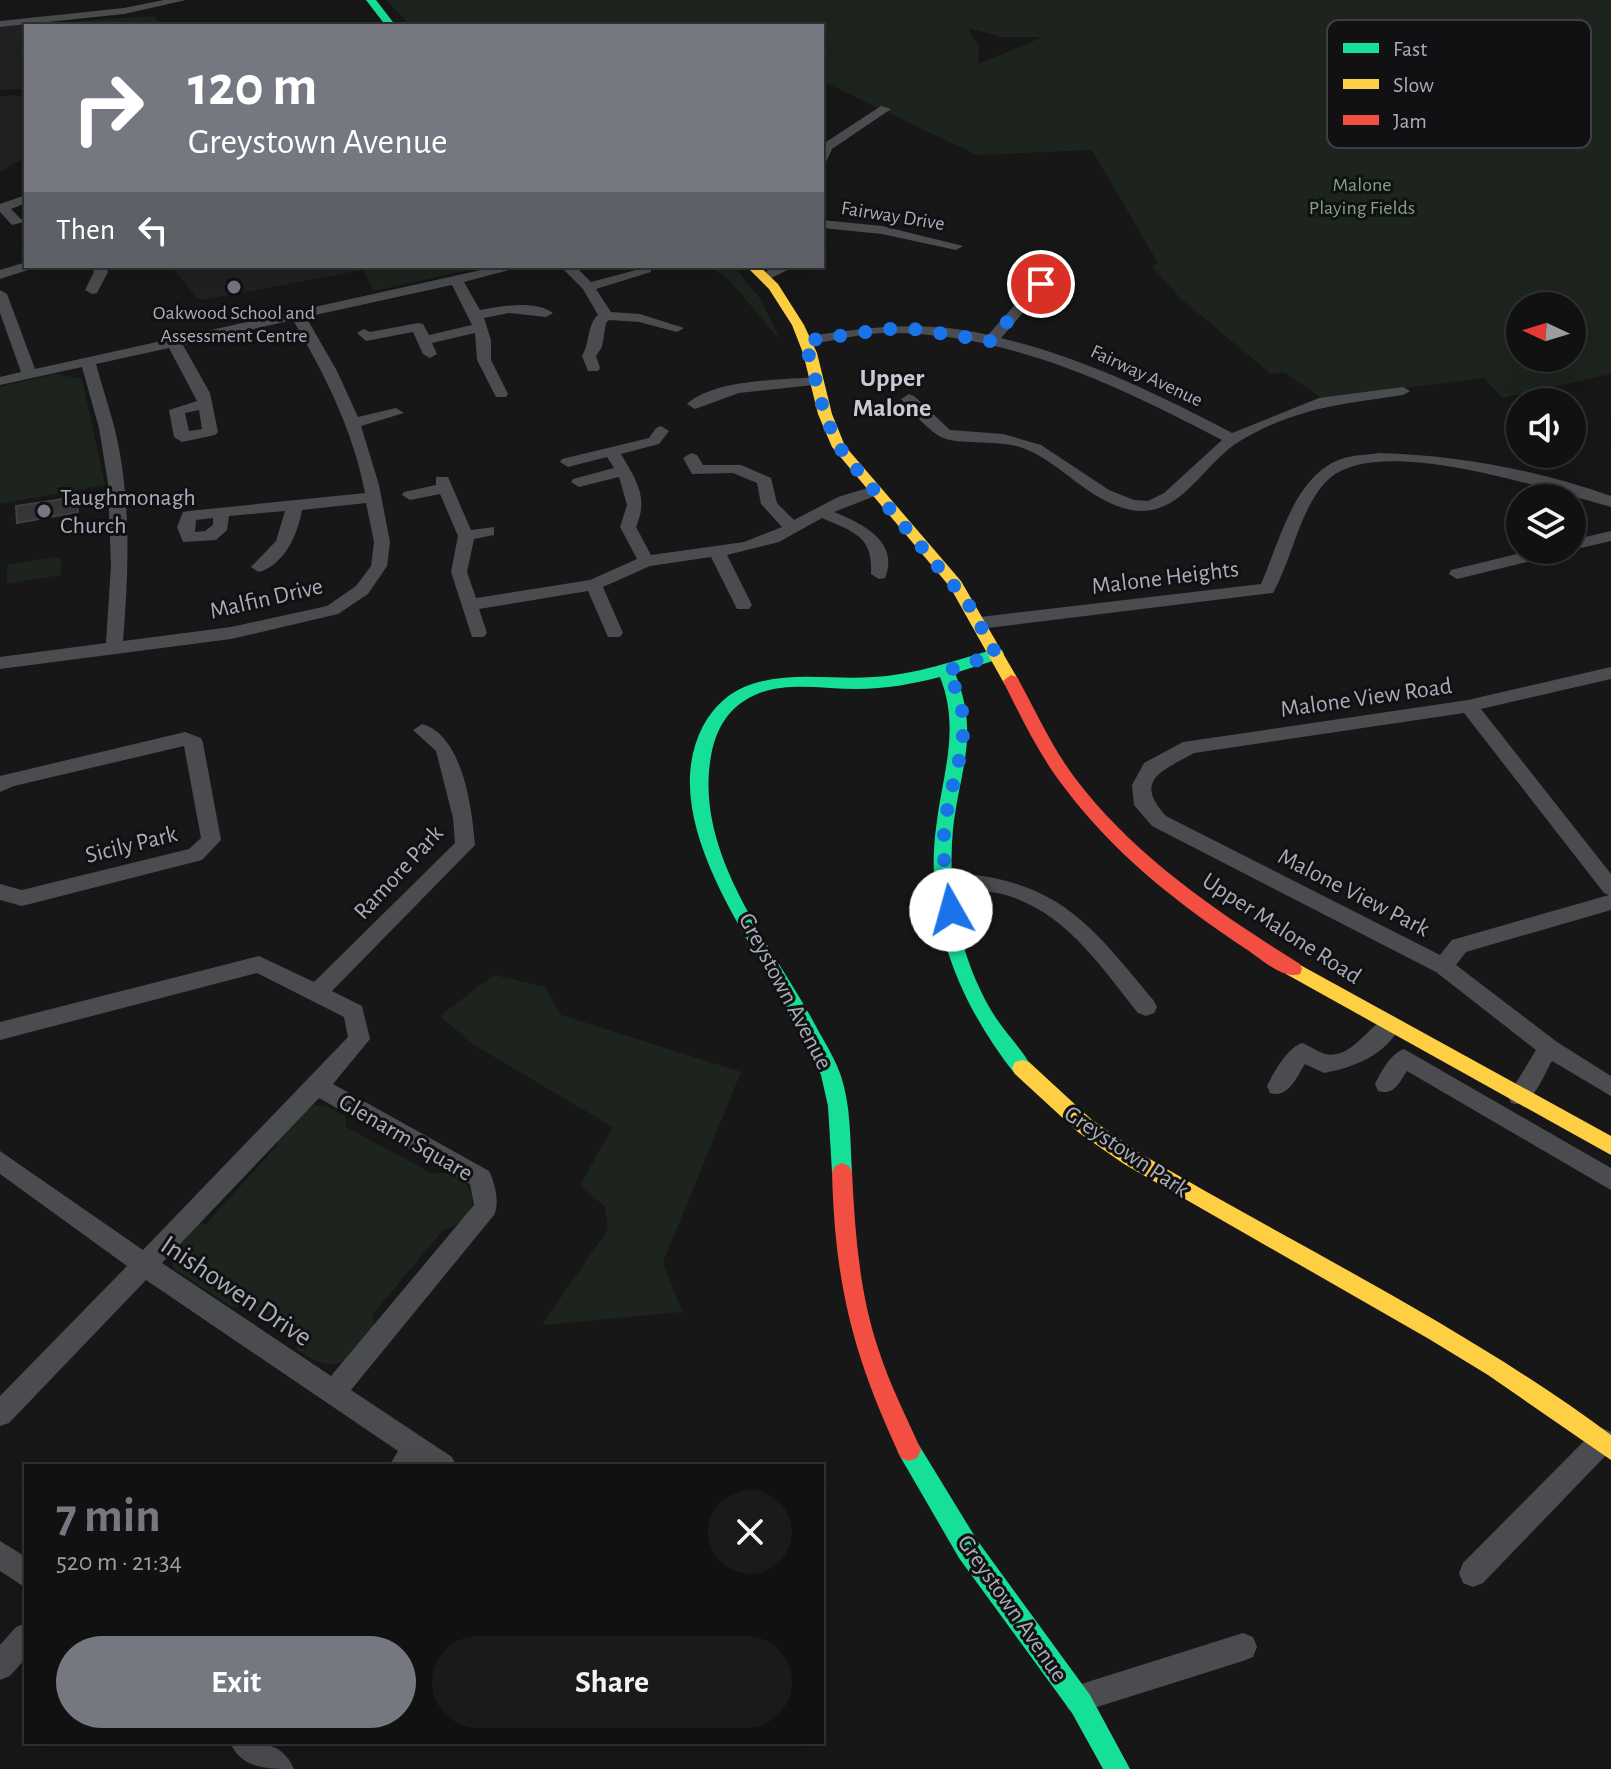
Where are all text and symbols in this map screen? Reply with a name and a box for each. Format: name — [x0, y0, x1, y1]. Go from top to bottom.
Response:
legend — [1327, 20, 1591, 148]
text: Fast — [1393, 38, 1427, 60]
icon: right — [56, 56, 160, 160]
text: 120 m — [188, 59, 317, 115]
text: Slow — [1393, 74, 1434, 96]
text: Jam — [1393, 110, 1427, 132]
text: Greystown Avenue — [188, 124, 448, 160]
park label: Malone Playing Fields — [1309, 175, 1415, 218]
street label: Fairway Drive — [840, 198, 946, 234]
icon: left — [131, 208, 175, 252]
text: Then — [56, 215, 115, 245]
pin — [1007, 250, 1075, 318]
icon: arrive — [1019, 262, 1063, 306]
marker: Oakwood School and Assessment Centre — [225, 278, 243, 296]
north arrow — [1506, 292, 1586, 372]
map controls — [1506, 292, 1586, 564]
place label: Oakwood School and Assessment Centre — [153, 303, 315, 346]
street label: Fairway Avenue — [1087, 341, 1206, 411]
district label: Upper Malone — [853, 365, 931, 421]
button: sound — [1506, 388, 1586, 468]
button: layers — [1506, 484, 1586, 564]
place label: Taughmonagh Church — [60, 486, 196, 538]
marker: Taughmonagh Church — [35, 502, 53, 520]
street label: Malone Heights — [1090, 557, 1240, 599]
street label: Malfin Drive — [207, 574, 325, 624]
street label: Malone View Road — [1279, 674, 1453, 722]
street label: Ramore Park — [350, 821, 448, 924]
street label: Sicily Park — [83, 822, 180, 868]
street label: Malone View Park — [1274, 844, 1433, 941]
position arrow — [909, 868, 993, 952]
street label: Upper Malone Road — [1198, 869, 1365, 989]
street label: Greystown Avenue — [734, 909, 836, 1074]
street label: Glenarm Square — [334, 1090, 477, 1186]
street label: Greystown Park — [1060, 1101, 1193, 1202]
street label: Inishowen Drive — [155, 1231, 316, 1352]
button: close — [708, 1490, 792, 1574]
text: 7 min — [56, 1493, 161, 1541]
street label: Greystown Avenue — [953, 1531, 1072, 1686]
text: 520 m · 21:34 — [56, 1549, 182, 1575]
button: Exit — [56, 1636, 416, 1728]
button: Share — [432, 1636, 792, 1728]

